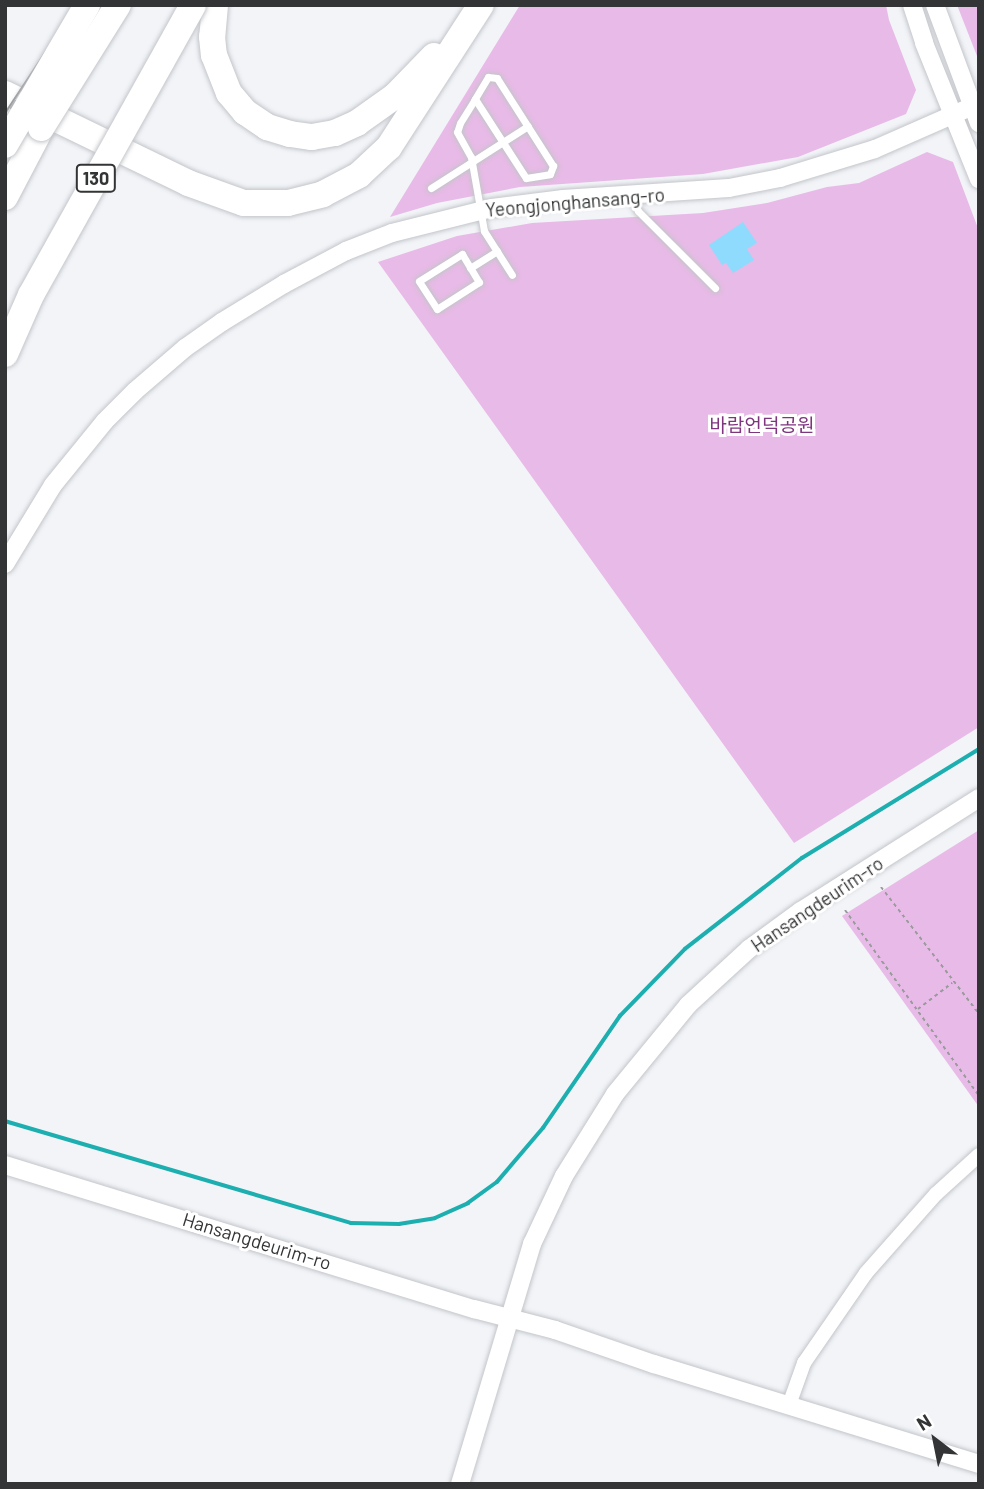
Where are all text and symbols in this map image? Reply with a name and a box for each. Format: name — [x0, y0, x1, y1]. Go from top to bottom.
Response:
road number: 130 — [75, 163, 117, 192]
street label: Yeongjonghansang-ro — [484, 183, 666, 221]
park label: 바람언덕공원 — [710, 414, 814, 436]
street label: Hansangdeurim-ro — [747, 851, 887, 957]
street label: Hansangdeurim-ro — [180, 1208, 334, 1274]
north arrow — [900, 1405, 970, 1475]
text: N — [912, 1409, 935, 1435]

